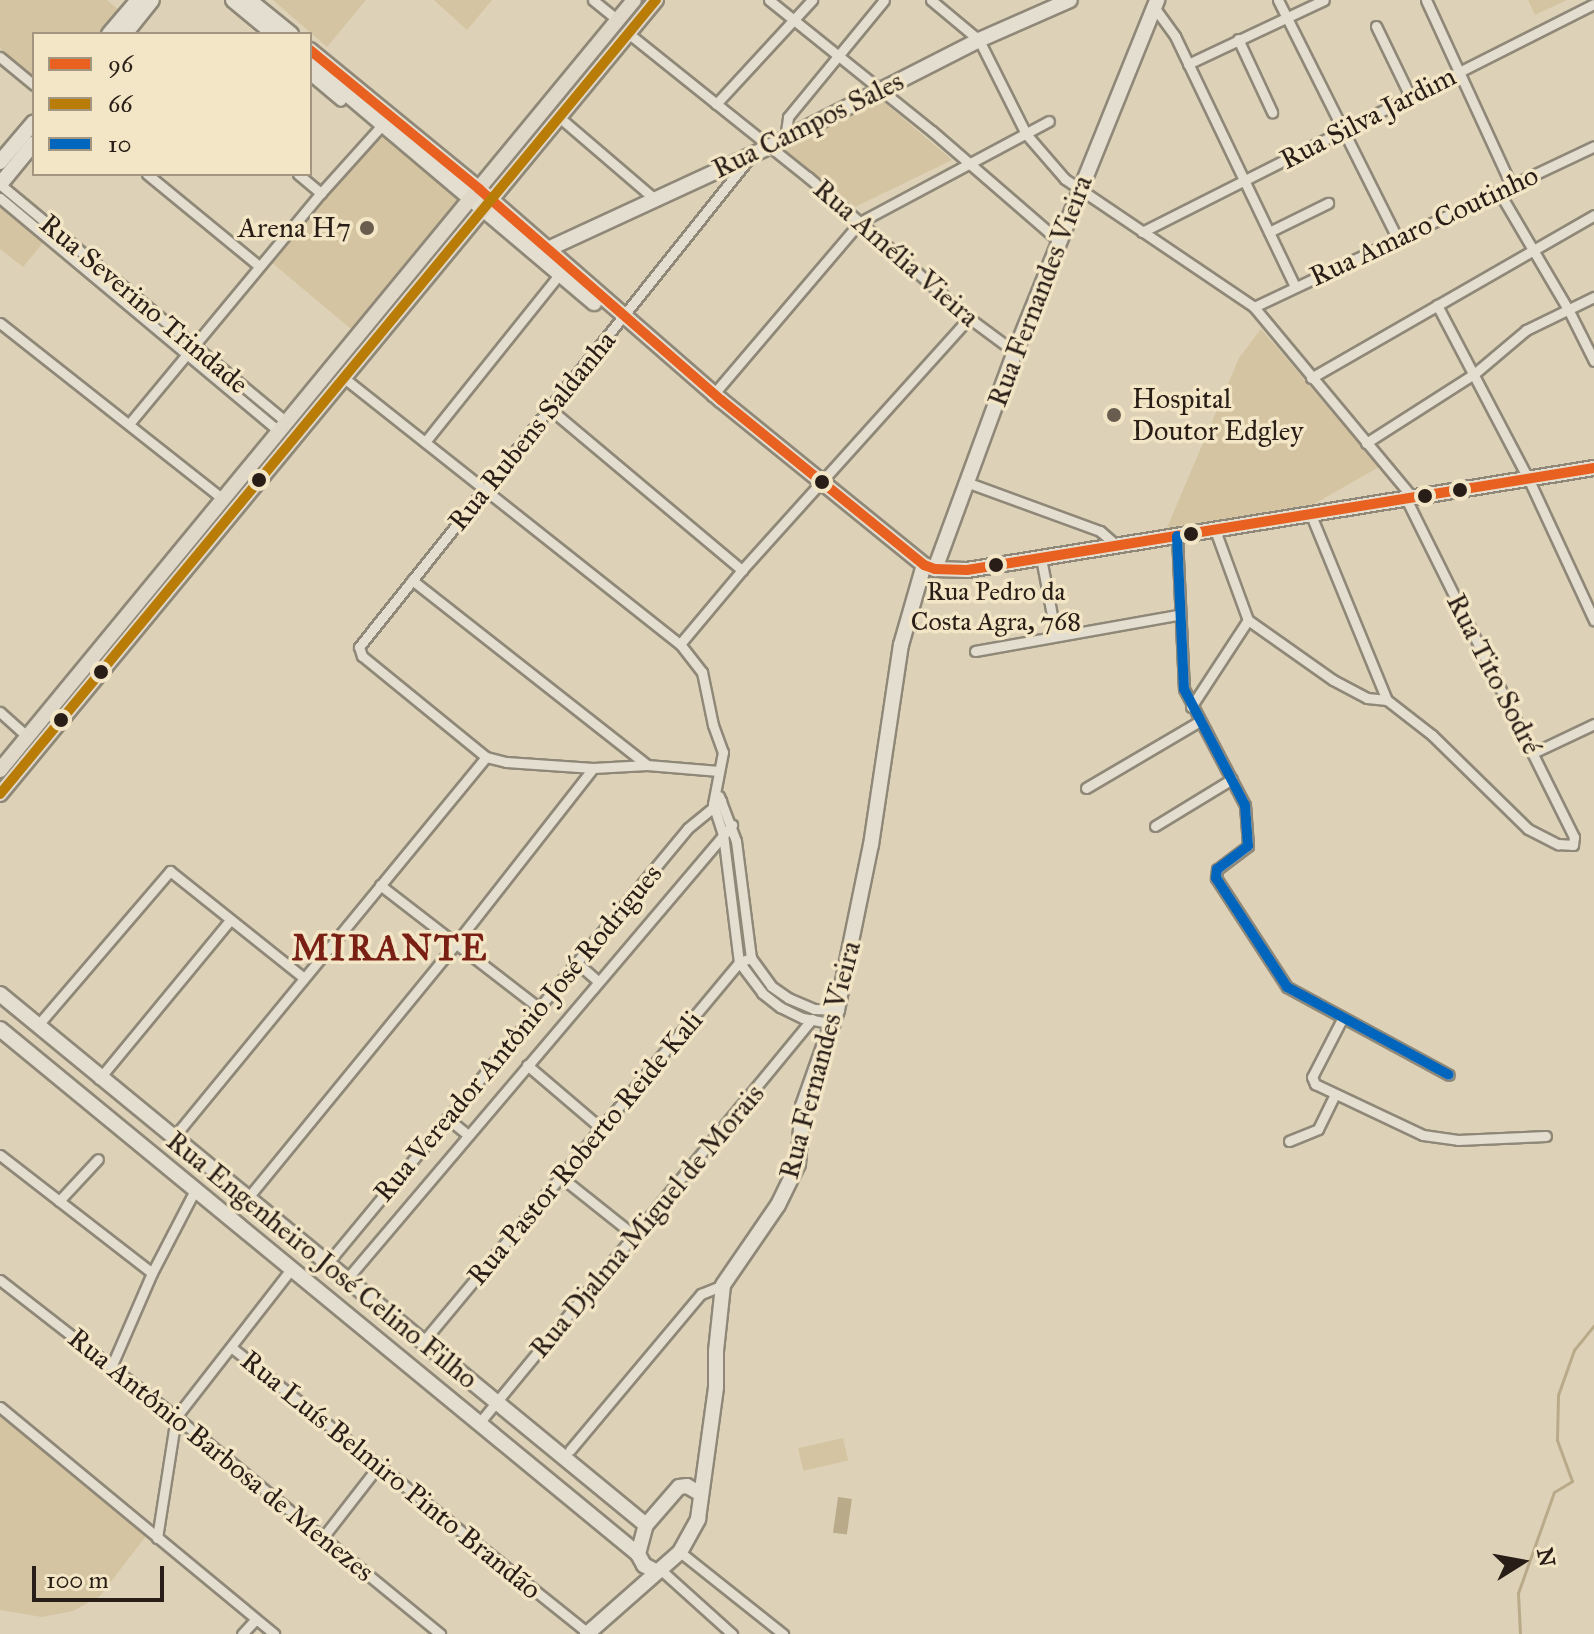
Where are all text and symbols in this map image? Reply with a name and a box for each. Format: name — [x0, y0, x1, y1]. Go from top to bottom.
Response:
legend — [32, 32, 312, 176]
text: 96 — [108, 49, 133, 79]
street label: Rua Silva Jardim — [1275, 59, 1461, 177]
street label: Rua Campos Sales — [707, 64, 909, 186]
text: 66 — [108, 89, 133, 119]
text: 10 — [108, 129, 131, 159]
street label: Rua Amaro Coutinho — [1305, 158, 1543, 294]
street label: Rua Fernandes Vieira — [980, 171, 1100, 411]
street label: Rua Amélia Vieira — [806, 172, 986, 334]
street label: Rua Severino Trindade — [33, 207, 255, 401]
place label: Arena H7 — [238, 211, 351, 245]
marker: Arena H7 — [358, 219, 376, 237]
street label: Rua Rubens Saldanha — [441, 324, 623, 538]
place label: Hospital Doutor Edgley — [1132, 382, 1303, 448]
marker: Hospital Doutor Edgley — [1103, 404, 1125, 426]
unlabelled marker — [251, 472, 267, 488]
unlabelled marker — [814, 474, 830, 490]
unlabelled marker — [1452, 482, 1468, 498]
unlabelled marker — [1417, 488, 1433, 504]
unlabelled marker — [1183, 526, 1199, 542]
marker: Rua Pedro da Costa Agra, 768 — [988, 557, 1004, 573]
place label: Rua Pedro da Costa Agra, 768 — [911, 576, 1081, 638]
street label: Rua Tito Sodré — [1439, 588, 1549, 760]
unlabelled marker — [93, 664, 109, 680]
unlabelled marker — [53, 712, 69, 728]
street label: Rua Vereador Antônio José Rodrigues — [367, 857, 669, 1209]
district label: MIRANTE — [291, 927, 489, 971]
street label: Rua Fernandes Vieira — [772, 937, 868, 1183]
street label: Rua Pastor Roberto Reide Kali — [460, 1004, 710, 1292]
street label: Rua Djalma Miguel de Morais — [523, 1077, 771, 1365]
street label: Rua Engenheiro José Celino Filho — [160, 1124, 484, 1396]
street label: Rua Antônio Barbosa de Menezes — [61, 1321, 381, 1589]
street label: Rua Luís Belmiro Pinto Brandão — [234, 1343, 548, 1607]
north arrow — [1482, 1522, 1562, 1602]
text: N — [1531, 1546, 1561, 1569]
scale bar — [36, 1550, 168, 1600]
text: 100 m — [46, 1565, 109, 1595]

